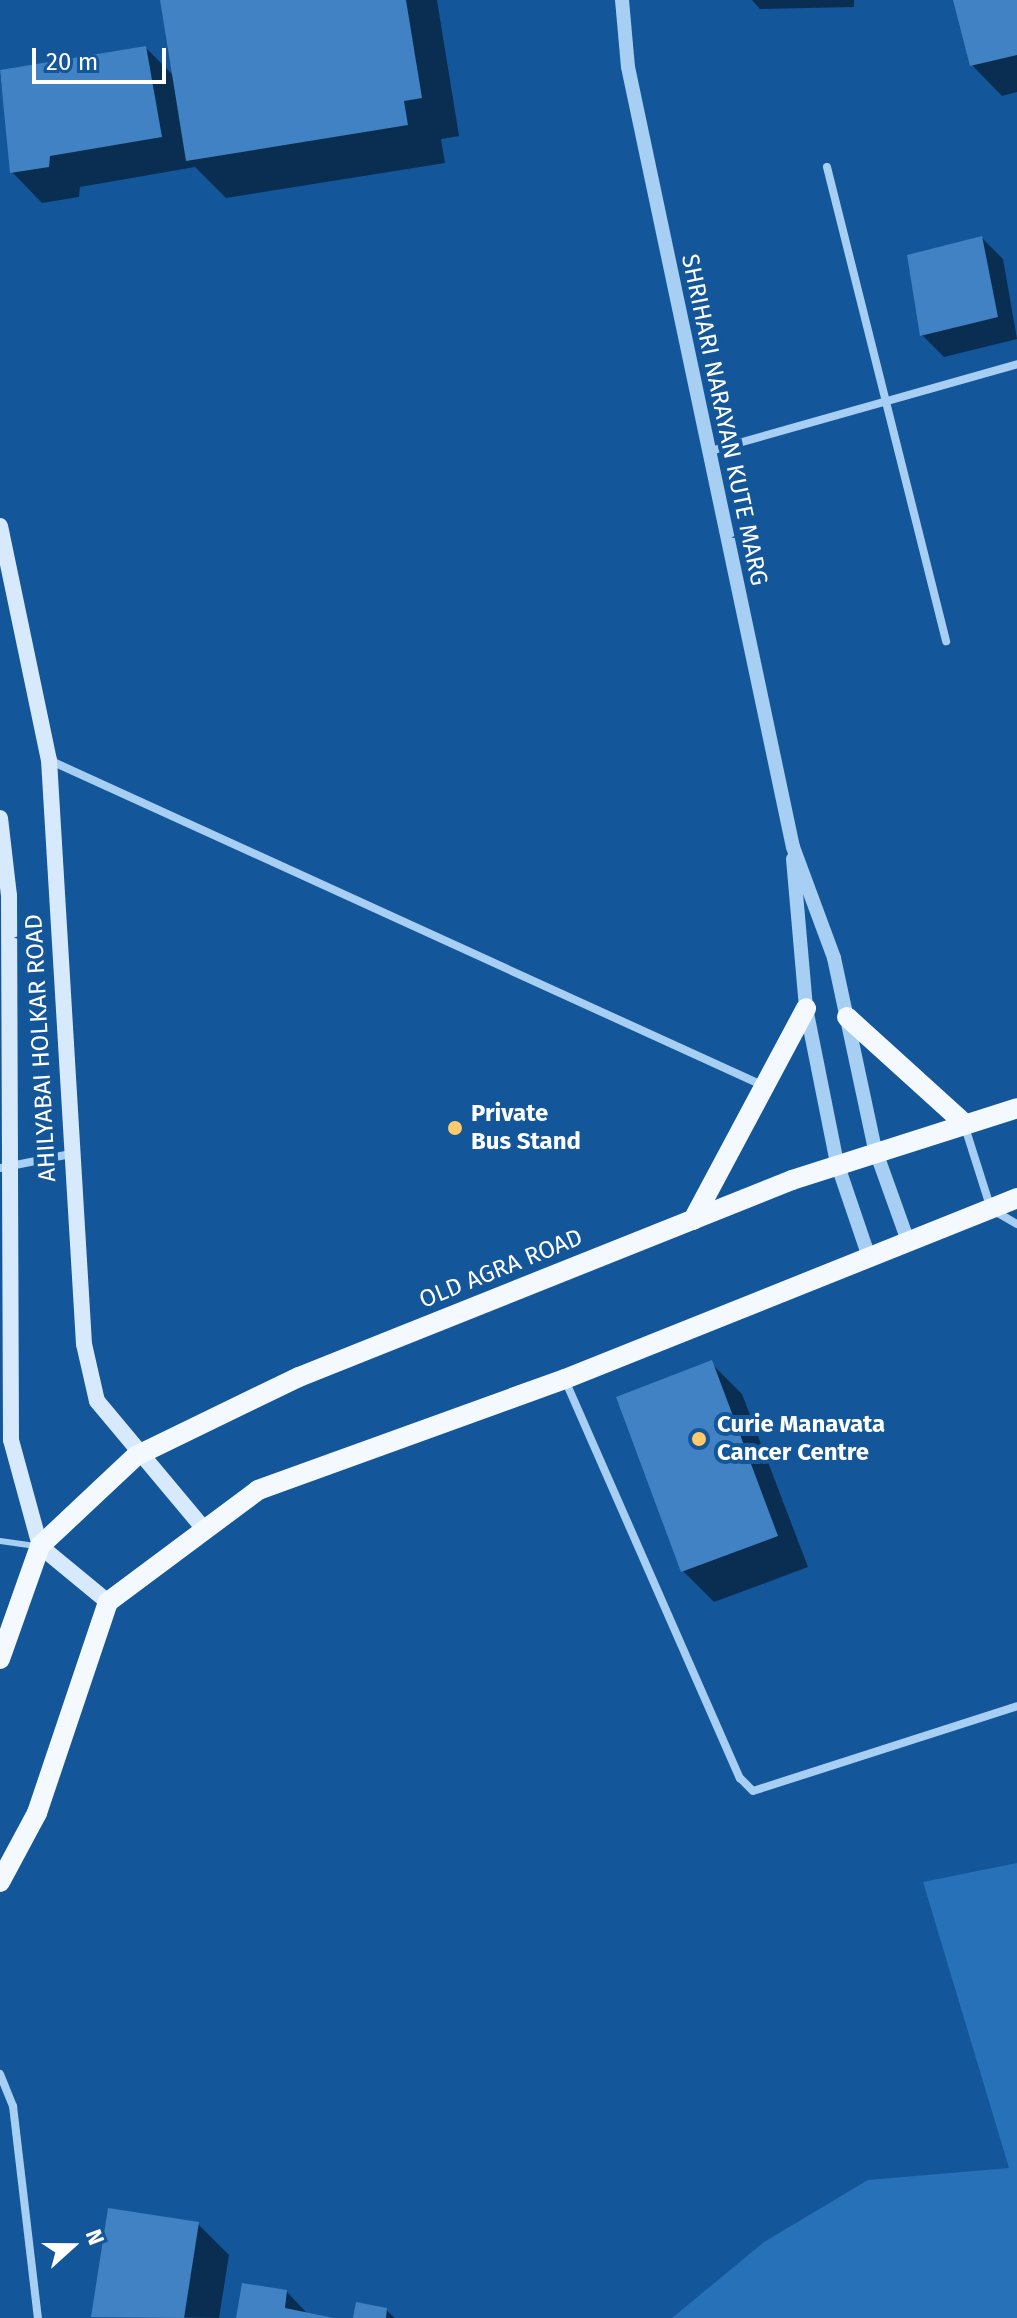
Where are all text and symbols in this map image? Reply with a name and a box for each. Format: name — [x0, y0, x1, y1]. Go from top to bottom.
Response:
scale bar — [36, 32, 170, 82]
text: 20 m — [46, 48, 98, 76]
street label: SHRIHARI NARAYAN KUTE MARG — [675, 252, 773, 588]
street label: AHILYABAI HOLKAR ROAD — [20, 913, 62, 1183]
place label: Private Bus Stand — [471, 1100, 581, 1156]
marker: Private Bus Stand — [446, 1119, 464, 1137]
street label: OLD AGRA ROAD — [415, 1223, 587, 1315]
place label: Curie Manavata Cancer Centre — [717, 1411, 885, 1467]
marker: Curie Manavata Cancer Centre — [688, 1428, 710, 1450]
north arrow — [32, 2206, 112, 2286]
text: N — [80, 2226, 110, 2249]

